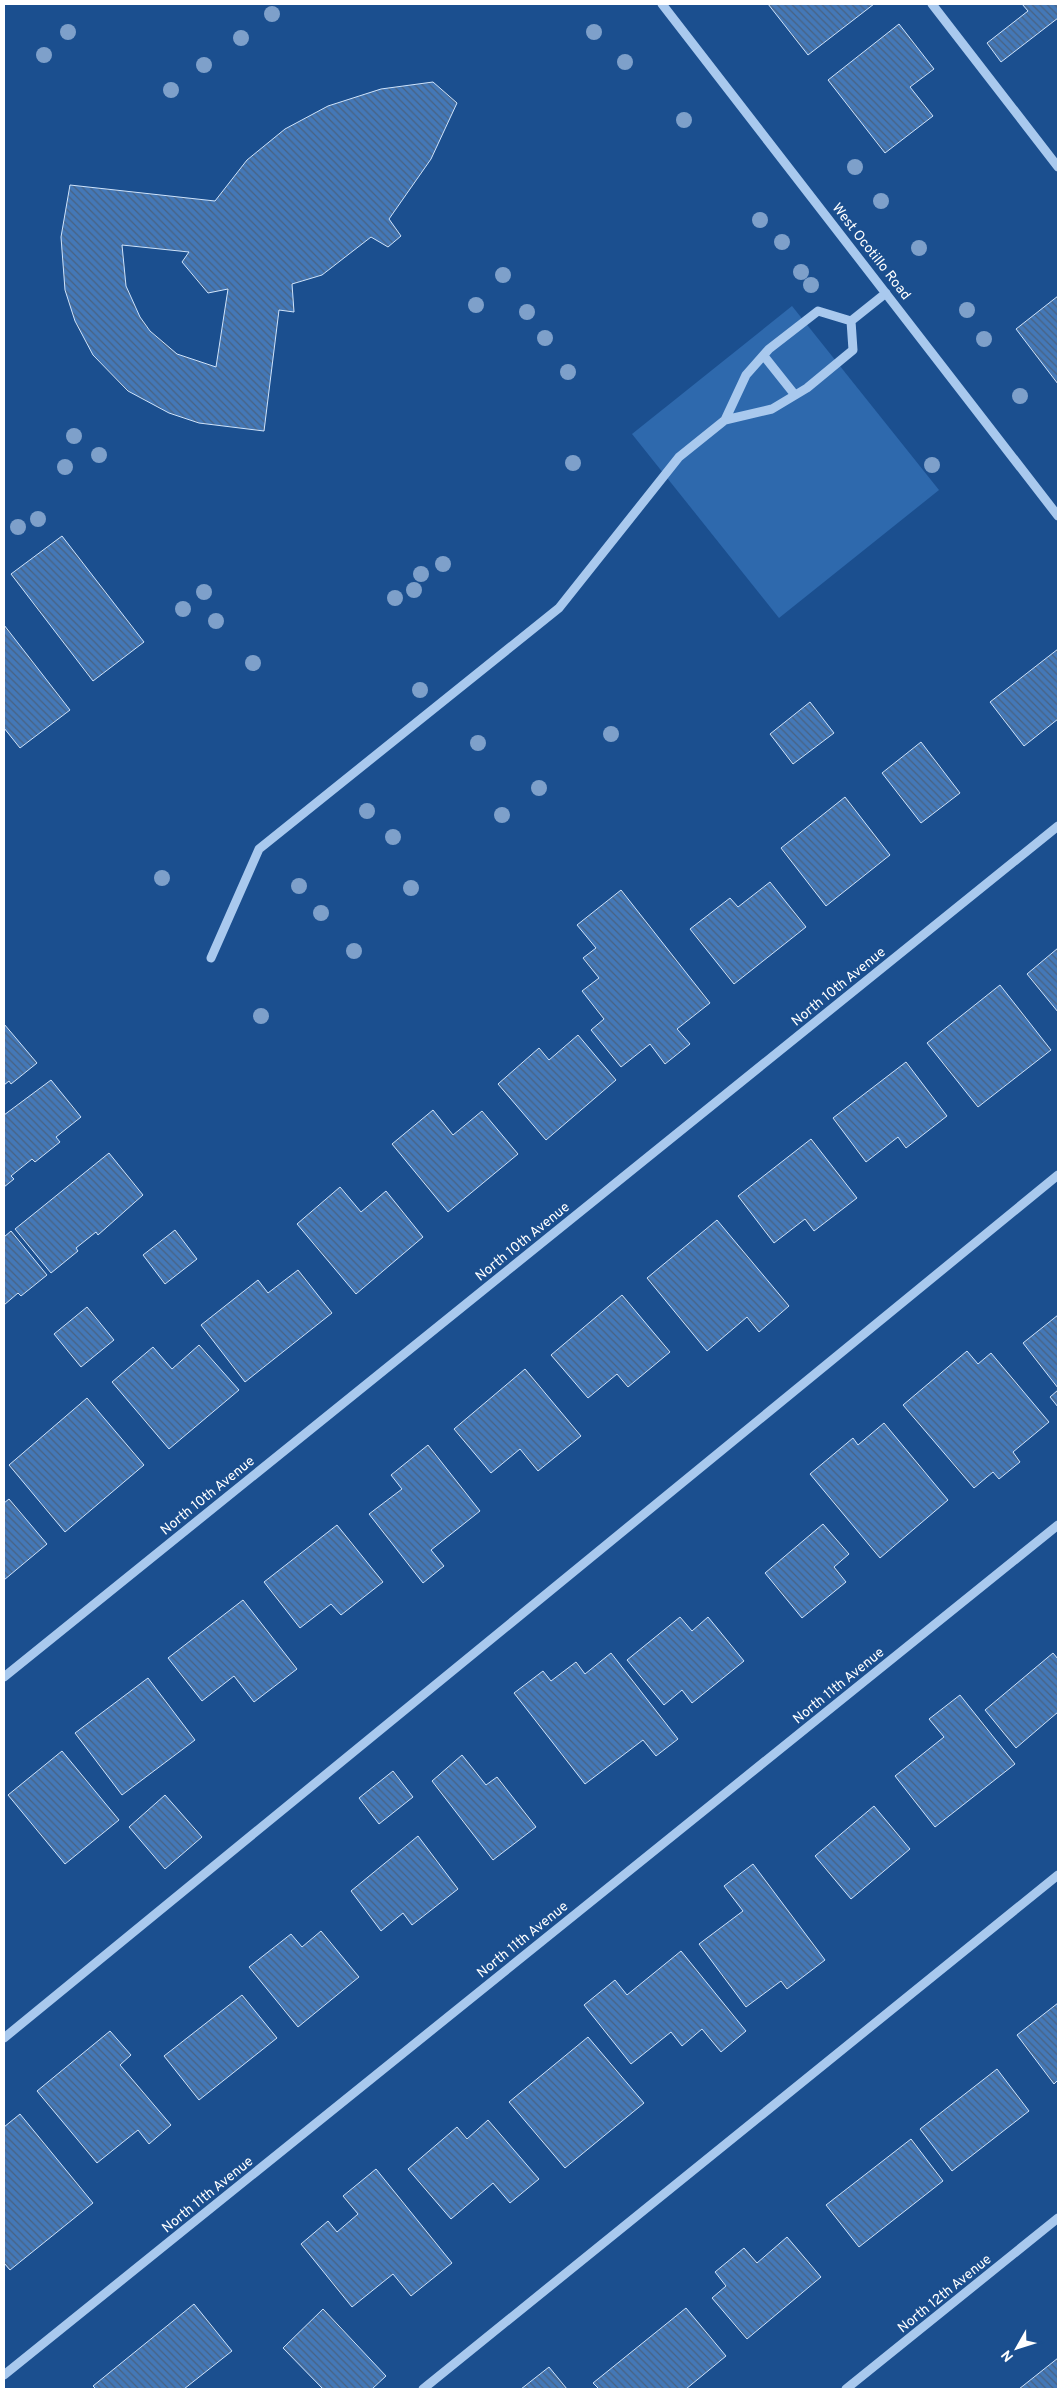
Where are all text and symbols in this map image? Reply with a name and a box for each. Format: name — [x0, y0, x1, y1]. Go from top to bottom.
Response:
street label: West Ocotillo Road — [828, 200, 914, 304]
street label: North 10th Avenue — [788, 944, 889, 1030]
street label: North 10th Avenue — [472, 1199, 573, 1285]
street label: North 10th Avenue — [157, 1453, 258, 1539]
street label: North 11th Avenue — [790, 1644, 888, 1728]
street label: North 11th Avenue — [474, 1898, 572, 1982]
street label: North 11th Avenue — [159, 2153, 257, 2237]
street label: North 12th Avenue — [895, 2251, 995, 2337]
north arrow — [992, 2323, 1042, 2373]
text: N — [998, 2346, 1018, 2364]

